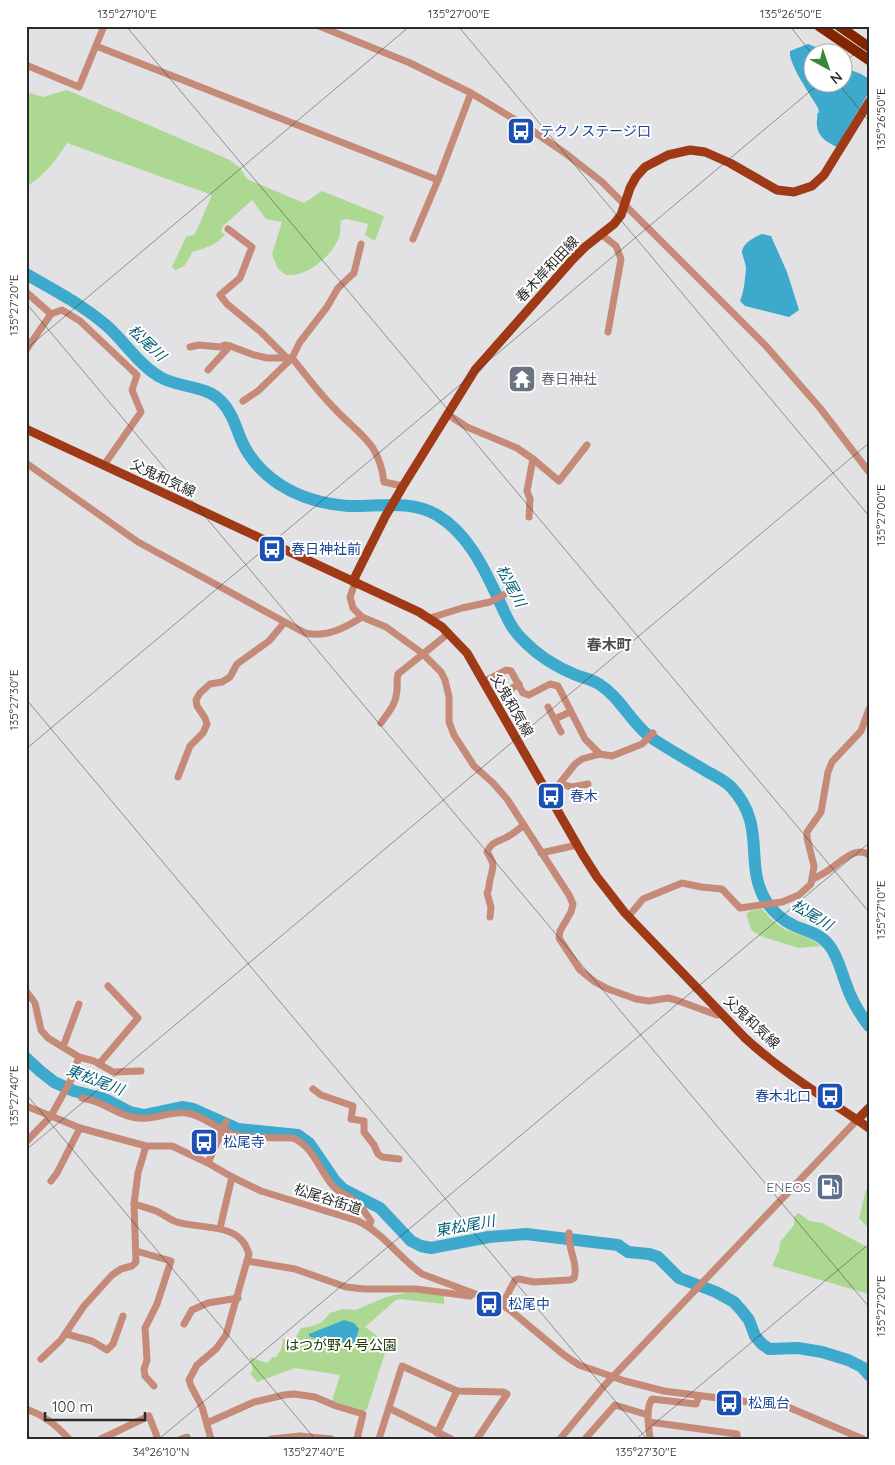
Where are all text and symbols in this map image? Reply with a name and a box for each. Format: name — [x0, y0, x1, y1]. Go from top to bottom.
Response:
text: 135°27'10"E — [97, 6, 157, 21]
text: 135°27'00"E — [428, 6, 490, 21]
text: 135°26'50"E — [760, 6, 822, 21]
north arrow — [802, 42, 852, 92]
text: N — [827, 68, 846, 88]
text: 135°26'50"E — [873, 88, 888, 150]
bus stop icon: テクノステージ口 — [506, 116, 536, 146]
place label: テクノステージ口 — [540, 122, 651, 140]
street label: 春木岸和田線 — [512, 232, 582, 306]
text: 135°27'20"E — [6, 274, 21, 336]
water label: 松尾川 — [124, 320, 172, 366]
temple icon: 春日神社 — [507, 364, 537, 394]
place label: 春日神社 — [541, 370, 597, 388]
street label: 父鬼和気線 — [127, 455, 199, 501]
text: 135°27'00"E — [873, 484, 888, 546]
bus stop icon: 春日神社前 — [257, 534, 287, 564]
place label: 春日神社前 — [291, 540, 361, 558]
water label: 松尾川 — [492, 561, 531, 612]
district label: 春木町 — [586, 635, 632, 654]
text: 135°27'30"E — [6, 669, 21, 731]
street label: 父鬼和気線 — [487, 670, 537, 740]
bus stop icon: 春木 — [536, 781, 566, 811]
place label: 春木 — [570, 787, 598, 805]
text: 135°27'10"E — [873, 880, 888, 940]
water label: 松尾川 — [788, 895, 838, 935]
street label: 父鬼和気線 — [720, 992, 784, 1052]
water label: 東松尾川 — [64, 1060, 128, 1100]
text: 135°27'40"E — [6, 1065, 21, 1127]
bus stop icon: 春木北口 — [815, 1081, 845, 1111]
place label: 春木北口 — [755, 1087, 811, 1105]
bus stop icon: 松尾寺 — [189, 1127, 219, 1157]
place label: 松尾寺 — [223, 1133, 265, 1151]
fuel station icon: ENEOS — [815, 1172, 845, 1202]
place label: ENEOS — [766, 1178, 811, 1196]
street label: 松尾谷街道 — [292, 1180, 364, 1218]
water label: 東松尾川 — [434, 1211, 498, 1240]
text: 135°27'20"E — [873, 1275, 888, 1337]
bus stop icon: 松尾中 — [474, 1289, 504, 1319]
place label: 松尾中 — [508, 1295, 550, 1313]
park label: はつが野４号公園 — [285, 1336, 397, 1354]
bus stop icon: 松風台 — [714, 1388, 744, 1418]
scale bar — [45, 1390, 145, 1422]
place label: 松風台 — [748, 1394, 790, 1412]
text: 100 m — [52, 1397, 93, 1416]
text: 34°26'10"N — [133, 1444, 189, 1459]
text: 135°27'40"E — [283, 1444, 345, 1459]
text: 135°27'30"E — [616, 1444, 677, 1459]

